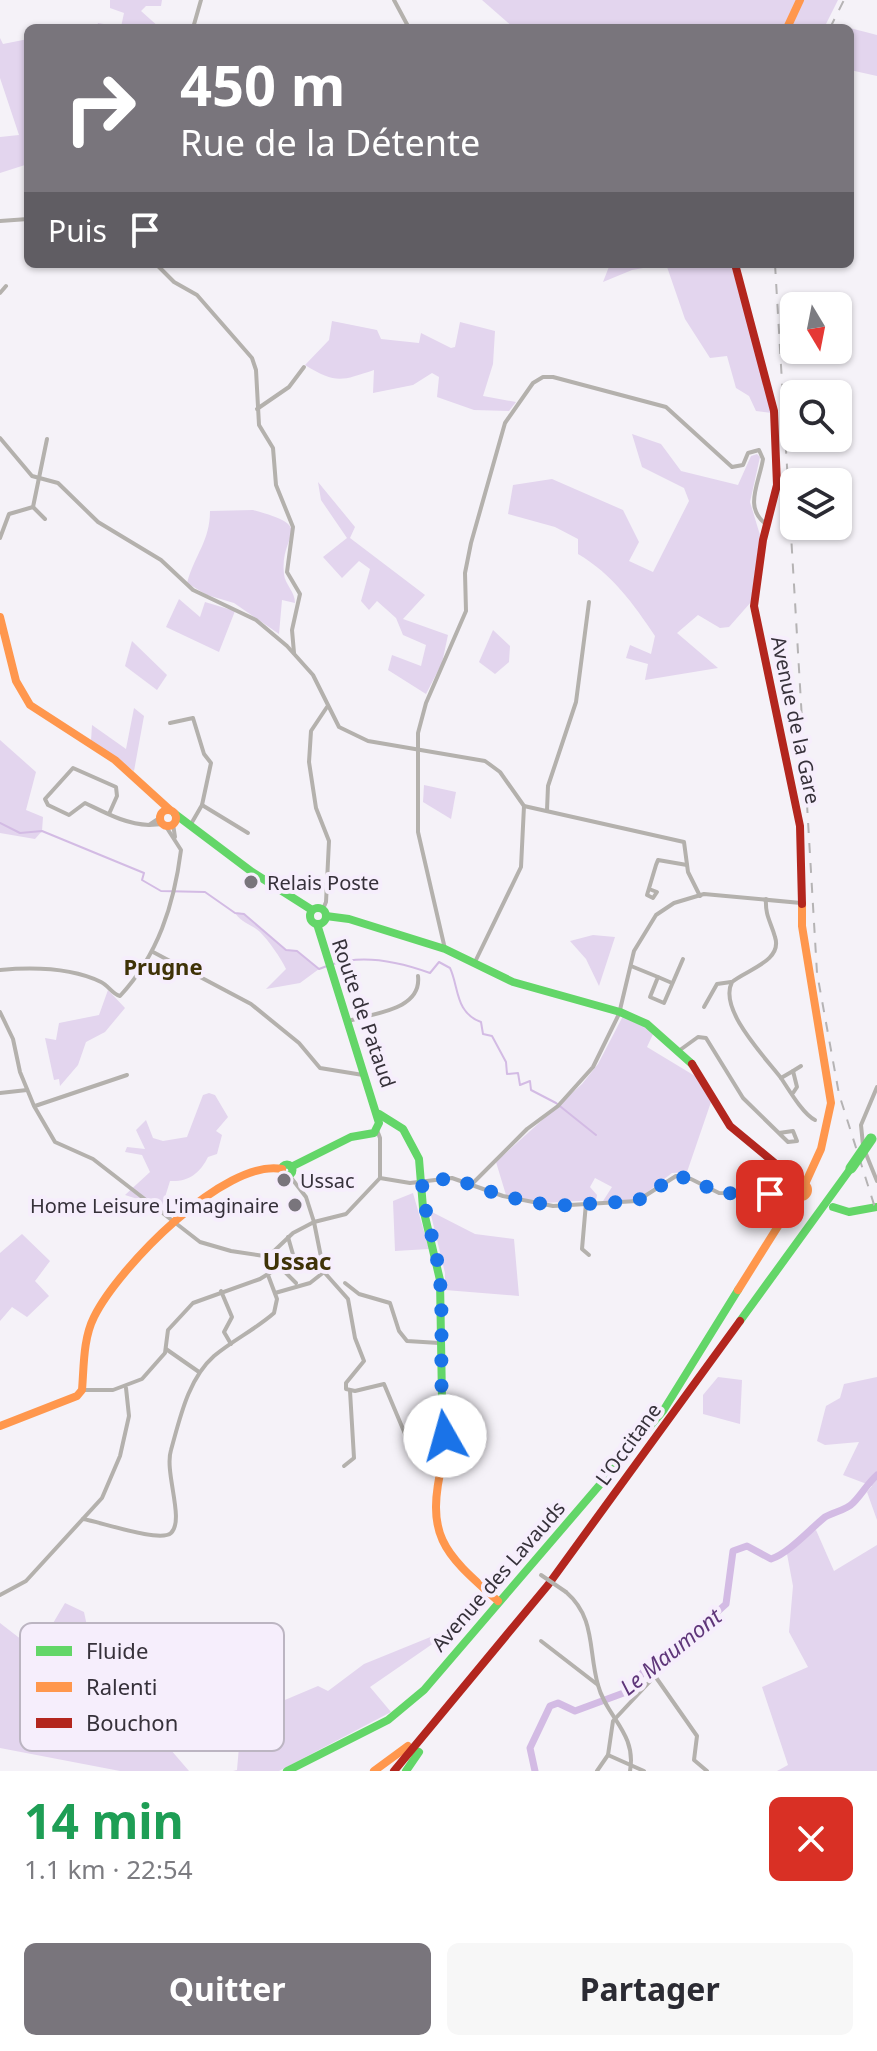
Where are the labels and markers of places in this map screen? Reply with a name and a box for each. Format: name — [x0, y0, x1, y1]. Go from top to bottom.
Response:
place label: Relais Poste — [267, 869, 379, 896]
marker: Relais Poste — [242, 873, 260, 891]
pin — [736, 1160, 804, 1228]
place label: Ussac — [300, 1167, 355, 1194]
marker: Ussac — [275, 1171, 293, 1189]
place label: Home Leisure L'imaginaire — [30, 1192, 279, 1219]
marker: Home Leisure L'imaginaire — [286, 1196, 304, 1214]

